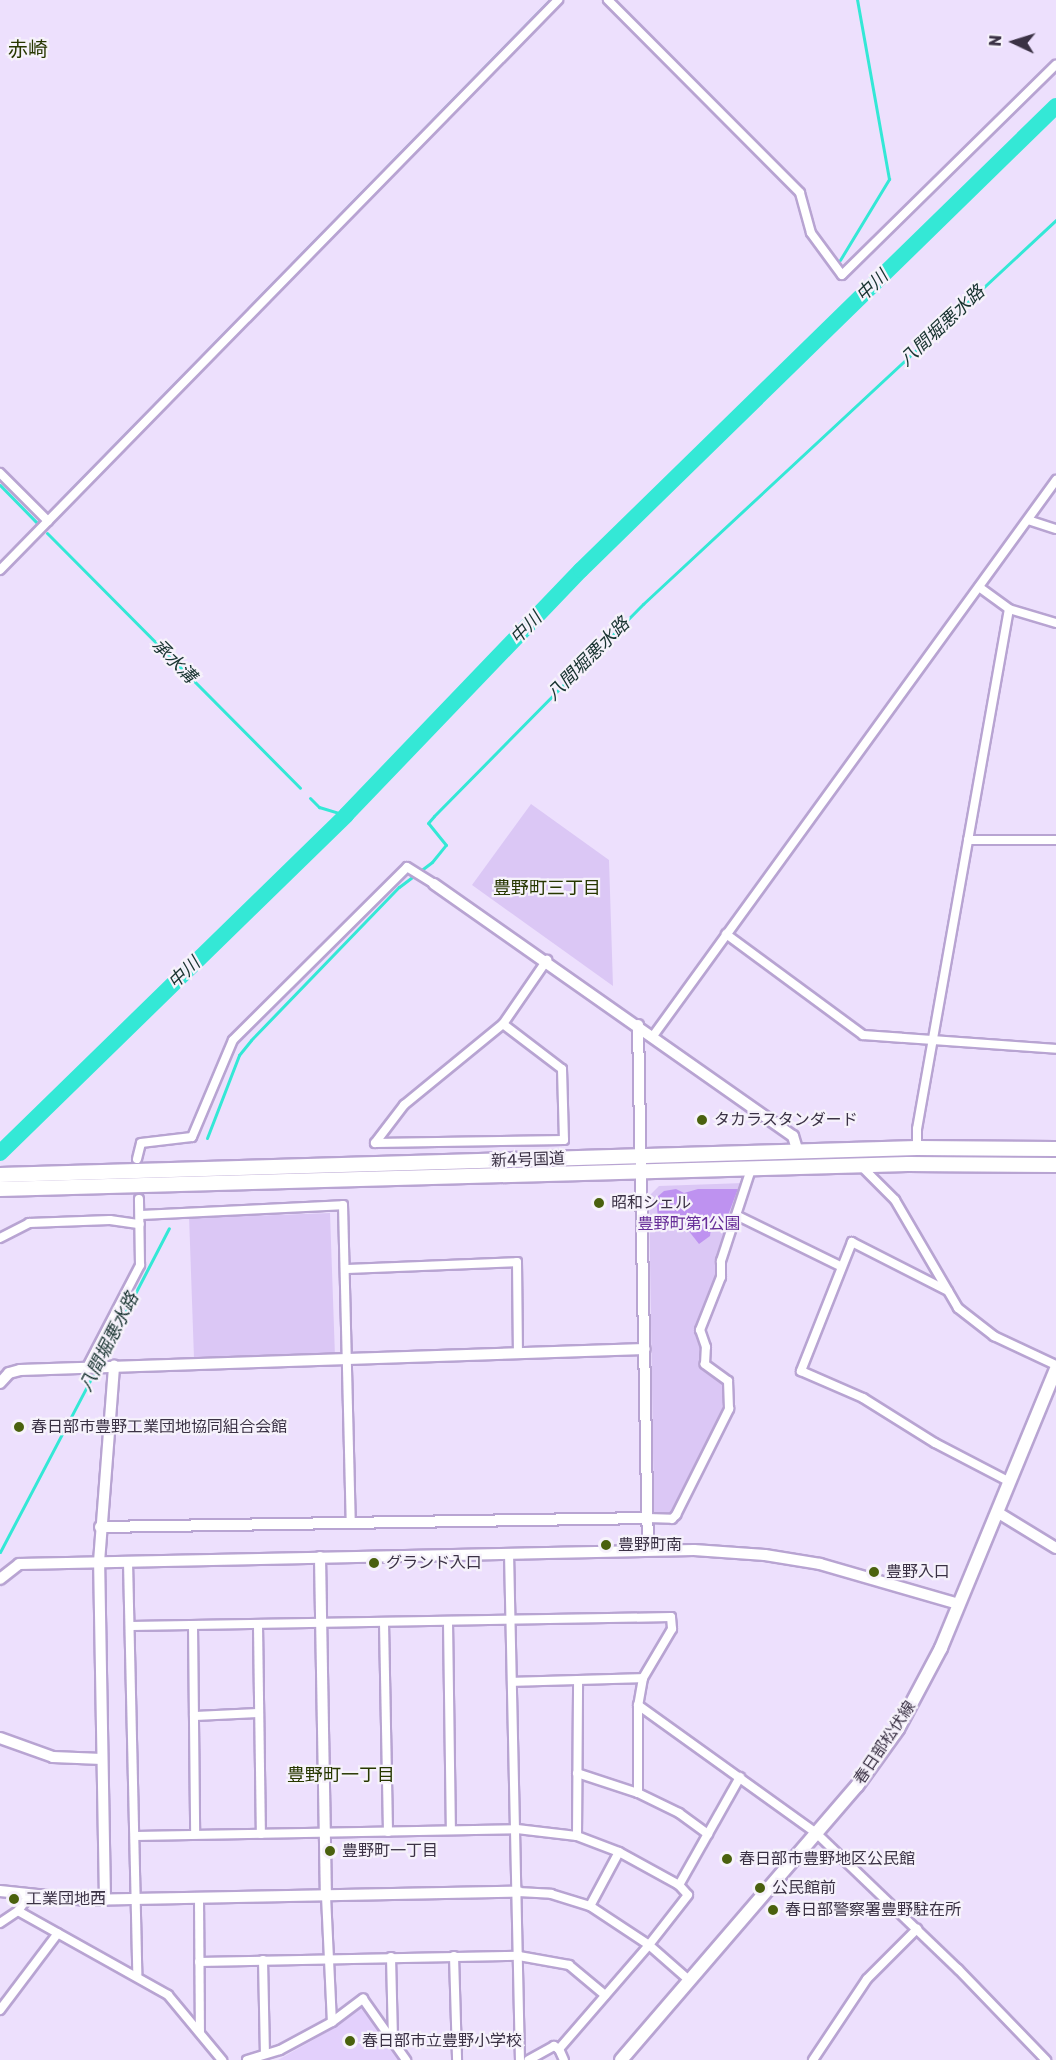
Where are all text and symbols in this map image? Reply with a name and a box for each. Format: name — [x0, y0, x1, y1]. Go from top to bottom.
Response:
north arrow — [984, 12, 1044, 72]
text: N — [986, 34, 1005, 47]
district label: 赤崎 — [8, 37, 48, 61]
water label: 中川 — [852, 266, 892, 306]
water label: 八間堀悪水路 — [895, 281, 989, 371]
water label: 中川 — [506, 608, 546, 648]
water label: 八間堀悪水路 — [542, 613, 634, 705]
water label: 承水溝 — [147, 634, 201, 688]
district label: 豊野町三丁目 — [493, 877, 601, 899]
water label: 中川 — [164, 953, 204, 993]
place label: タカラスタンダード — [714, 1110, 858, 1130]
marker: タカラスタンダード — [695, 1113, 709, 1127]
street label: 新4号国道 — [491, 1149, 565, 1171]
place label: 昭和シェル — [611, 1193, 691, 1213]
marker: 昭和シェル — [592, 1196, 606, 1210]
park label: 豊野町第1公園 — [638, 1214, 740, 1234]
water label: 八間堀悪水路 — [75, 1289, 143, 1395]
place label: 春日部市豊野工業団地協同組合会館 — [31, 1417, 287, 1437]
marker: 春日部市豊野工業団地協同組合会館 — [12, 1420, 26, 1434]
place label: 豊野町南 — [618, 1535, 682, 1555]
marker: 豊野町南 — [599, 1538, 613, 1552]
place label: グランド入口 — [386, 1553, 482, 1573]
marker: グランド入口 — [367, 1556, 381, 1570]
place label: 豊野入口 — [886, 1562, 950, 1582]
marker: 豊野入口 — [867, 1565, 881, 1579]
street label: 春日部松伏線 — [850, 1698, 920, 1788]
district label: 豊野町一丁目 — [287, 1764, 395, 1786]
place label: 豊野町一丁目 — [342, 1841, 438, 1861]
marker: 豊野町一丁目 — [323, 1844, 337, 1858]
place label: 春日部市豊野地区公民館 — [739, 1849, 915, 1869]
marker: 春日部市豊野地区公民館 — [720, 1852, 734, 1866]
place label: 公民館前 — [772, 1878, 836, 1898]
marker: 公民館前 — [753, 1881, 767, 1895]
place label: 工業団地西 — [26, 1889, 106, 1909]
marker: 工業団地西 — [7, 1892, 21, 1906]
place label: 春日部警察署豊野駐在所 — [785, 1900, 961, 1920]
marker: 春日部警察署豊野駐在所 — [766, 1903, 780, 1917]
place label: 春日部市立豊野小学校 — [362, 2031, 522, 2051]
marker: 春日部市立豊野小学校 — [343, 2034, 357, 2048]

